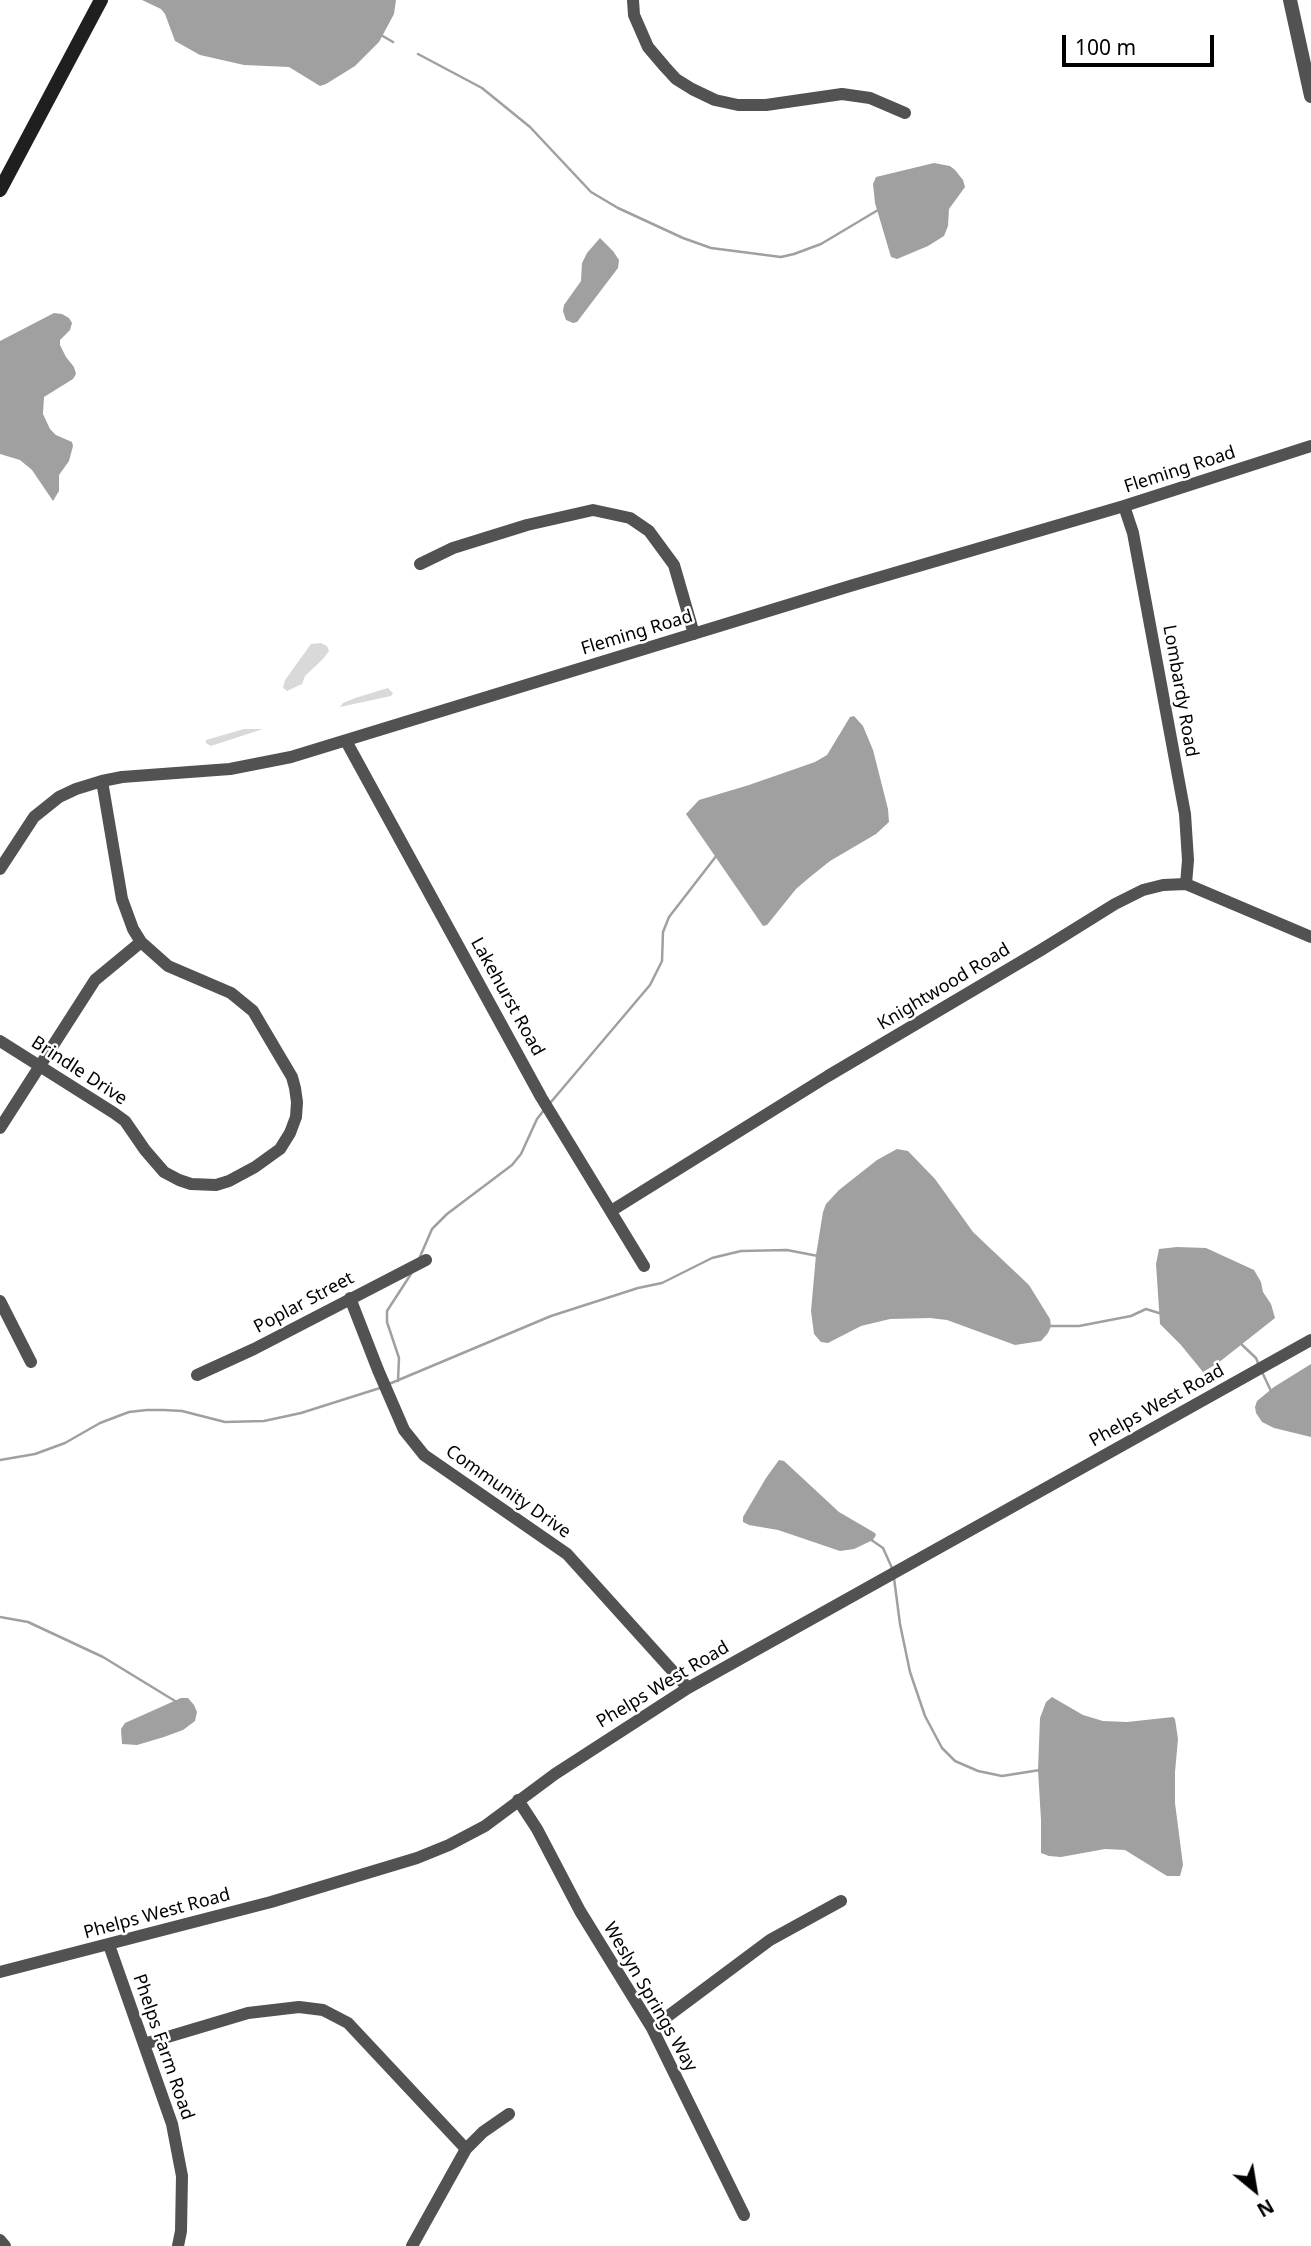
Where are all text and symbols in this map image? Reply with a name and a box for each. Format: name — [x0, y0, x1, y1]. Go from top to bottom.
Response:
scale bar — [1066, 21, 1218, 65]
text: 100 m — [1075, 33, 1136, 61]
street label: Fleming Road — [1122, 442, 1238, 498]
street label: Fleming Road — [579, 606, 695, 660]
street label: Lombardy Road — [1158, 623, 1202, 759]
street label: Lakehurst Road — [466, 934, 548, 1060]
street label: Knightwood Road — [874, 939, 1014, 1035]
street label: Brindle Drive — [27, 1032, 131, 1110]
street label: Poplar Street — [250, 1268, 358, 1338]
street label: Phelps West Road — [1086, 1360, 1228, 1452]
street label: Community Drive — [441, 1441, 575, 1543]
street label: Phelps West Road — [593, 1637, 733, 1733]
street label: Phelps West Road — [81, 1884, 233, 1944]
street label: Weslyn Springs Way — [598, 1918, 702, 2076]
street label: Phelps Farm Road — [128, 1971, 198, 2123]
north arrow — [1220, 2155, 1290, 2225]
text: N — [1252, 2193, 1279, 2223]

